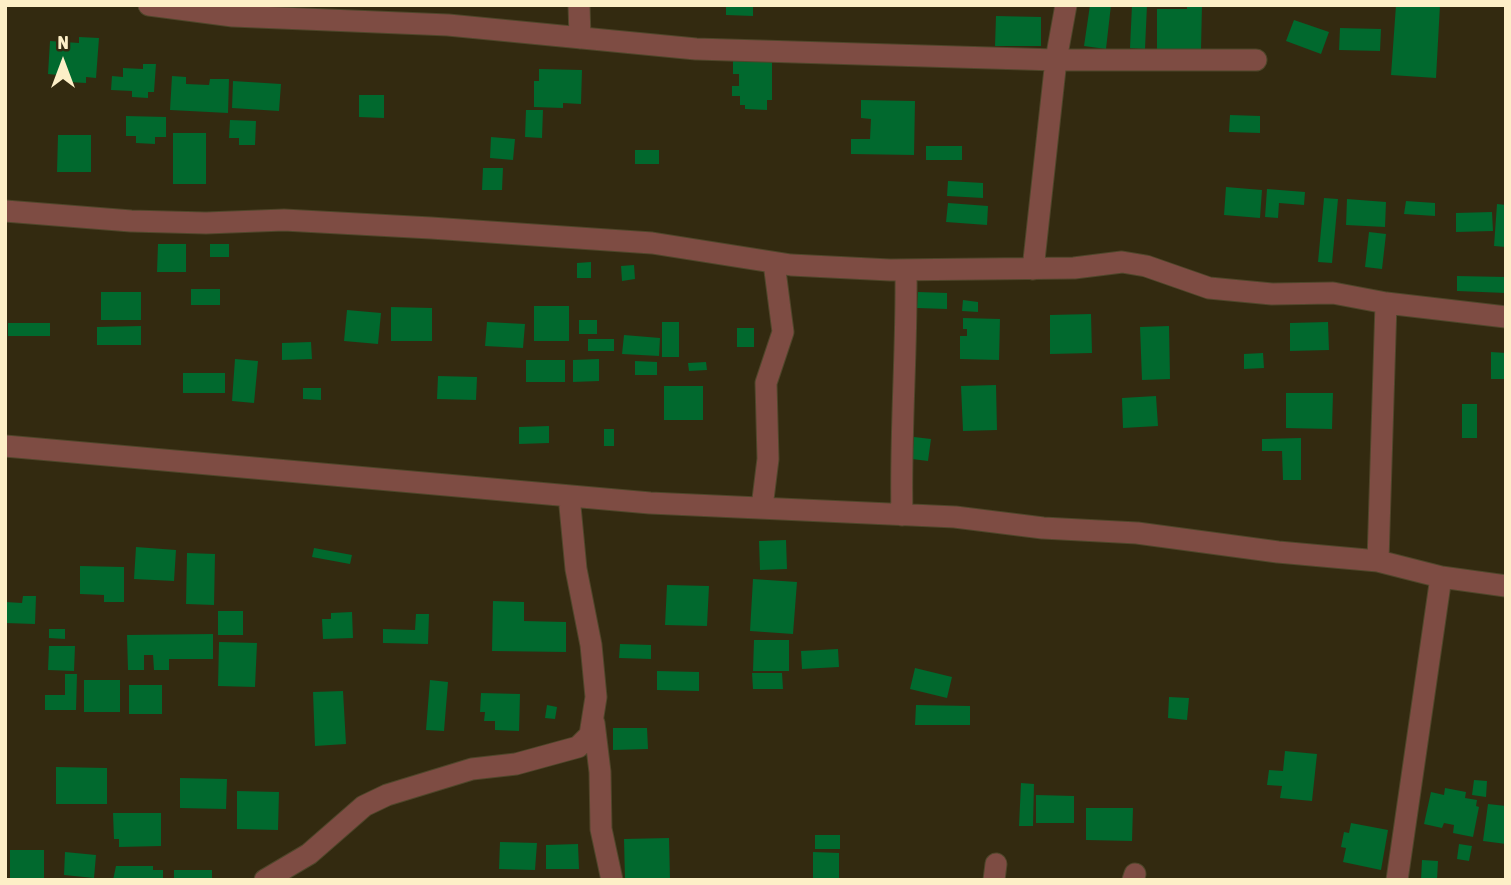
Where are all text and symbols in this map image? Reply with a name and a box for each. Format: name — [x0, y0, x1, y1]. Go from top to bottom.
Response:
north arrow — [28, 28, 98, 98]
text: N — [57, 31, 69, 53]

